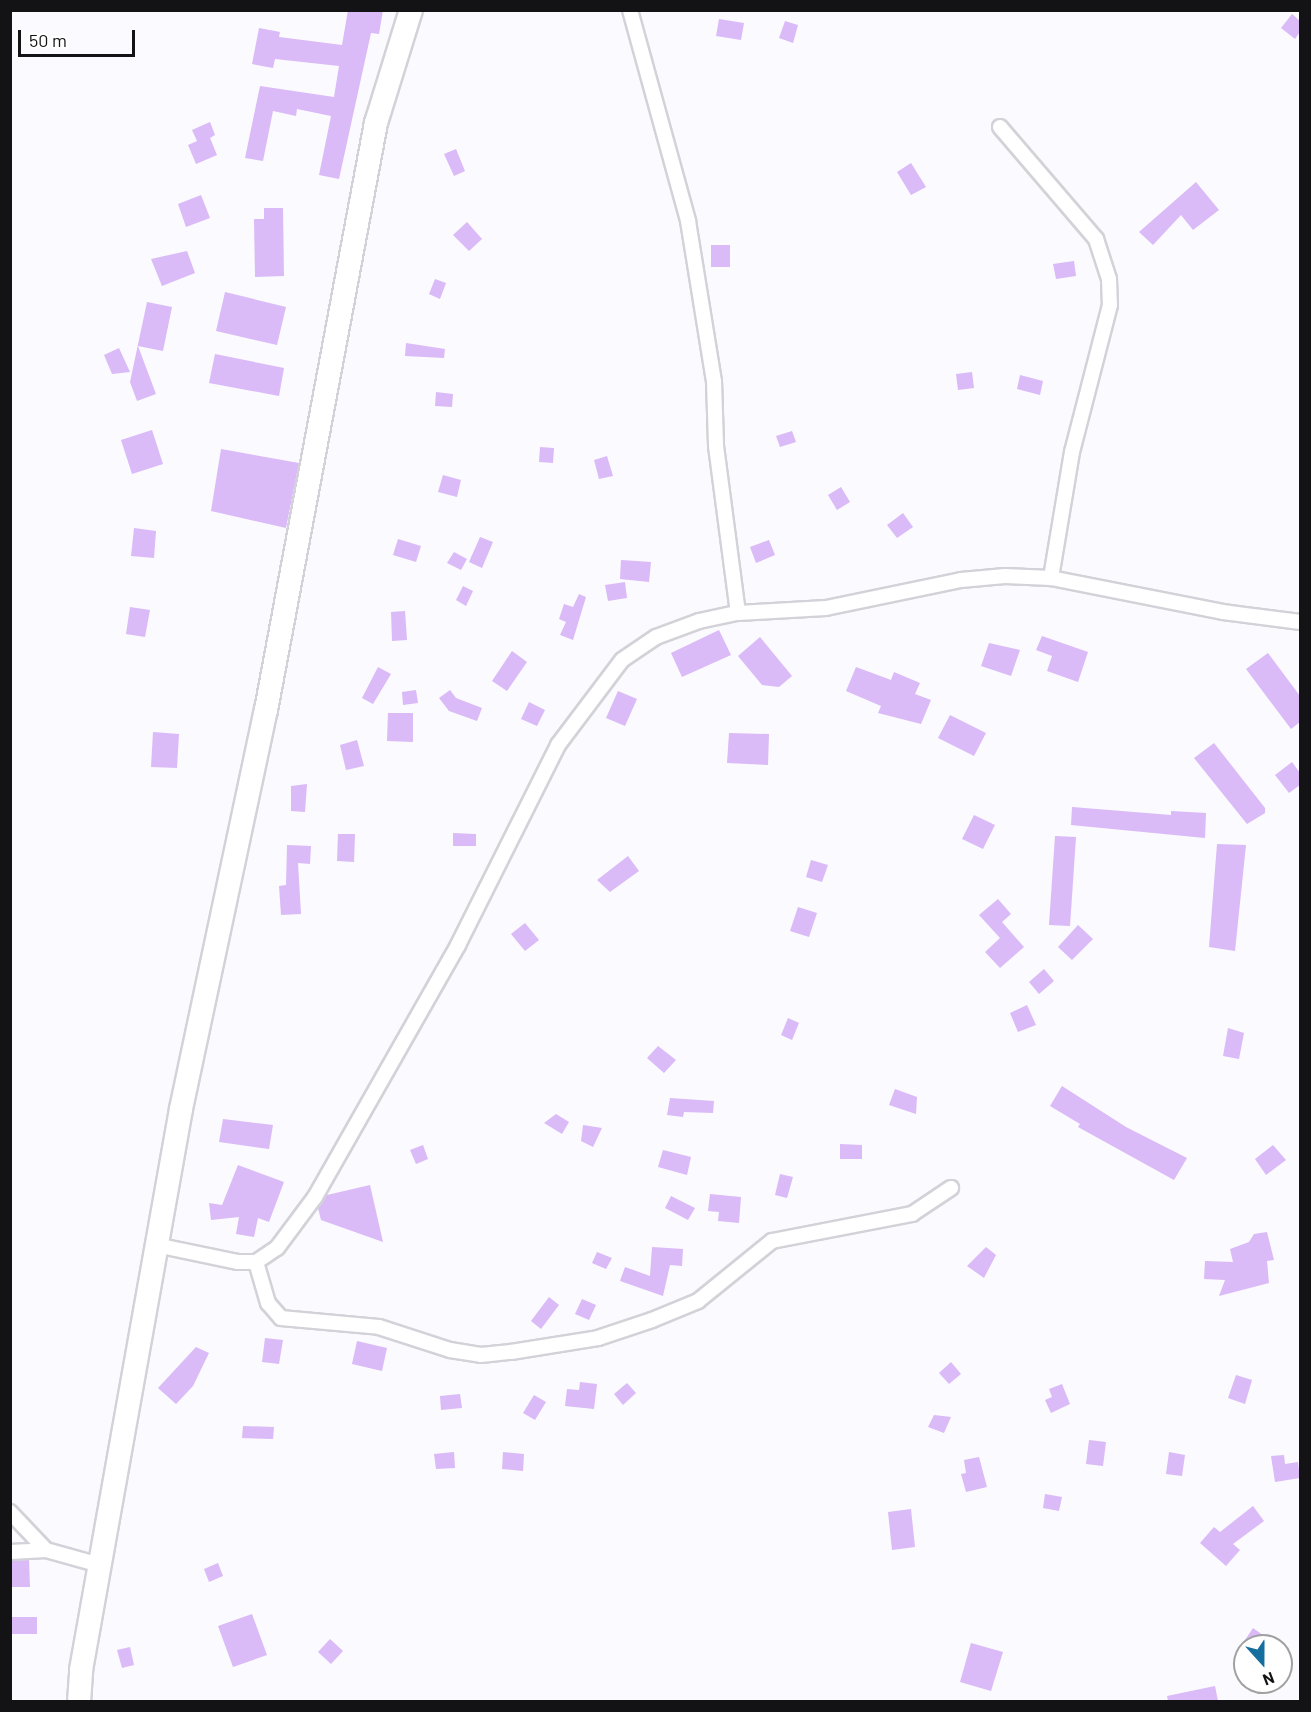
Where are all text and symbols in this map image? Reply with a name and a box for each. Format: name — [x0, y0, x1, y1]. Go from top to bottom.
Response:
scale bar — [21, 18, 138, 56]
text: 50 m — [29, 29, 67, 51]
north arrow — [1233, 1634, 1293, 1694]
text: N — [1261, 1669, 1277, 1690]

